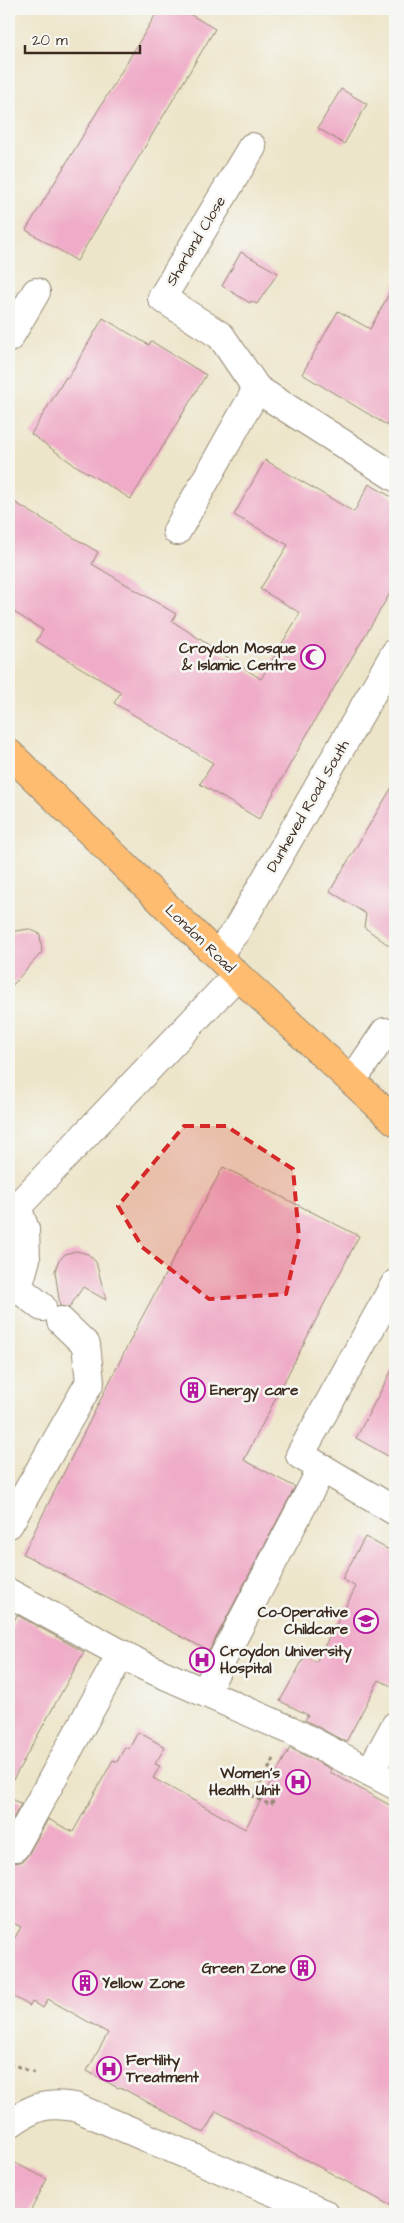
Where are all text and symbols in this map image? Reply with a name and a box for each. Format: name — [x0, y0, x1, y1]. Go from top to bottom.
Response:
scale bar — [25, 22, 140, 54]
text: 20 m — [32, 30, 68, 51]
street label: Sharland Close — [161, 192, 231, 290]
place label: Croydon Mosque & Islamic Centre — [179, 638, 296, 676]
mosque icon: Croydon Mosque & Islamic Centre — [300, 644, 326, 670]
street label: Dunheved Road South — [262, 735, 355, 876]
street label: London Road — [160, 900, 240, 978]
building icon: Energy care — [180, 1377, 206, 1403]
place label: Energy care — [210, 1380, 298, 1403]
place label: Co-Operative Childcare — [258, 1602, 348, 1640]
school or university icon: Co-Operative Childcare — [353, 1608, 379, 1634]
place label: Croydon University Hospital — [220, 1641, 352, 1679]
hospital icon: Croydon University Hospital — [189, 1647, 215, 1673]
place label: Women's Health Unit — [209, 1763, 281, 1801]
hospital icon: Women's Health Unit — [285, 1769, 311, 1795]
building icon: Green Zone — [290, 1955, 316, 1981]
place label: Green Zone — [202, 1958, 286, 1979]
building icon: Yellow Zone — [72, 1970, 98, 1996]
place label: Yellow Zone — [102, 1973, 185, 1994]
place label: Fertility Treatment — [125, 2050, 200, 2088]
hospital icon: Fertility Treatment — [96, 2056, 122, 2082]

